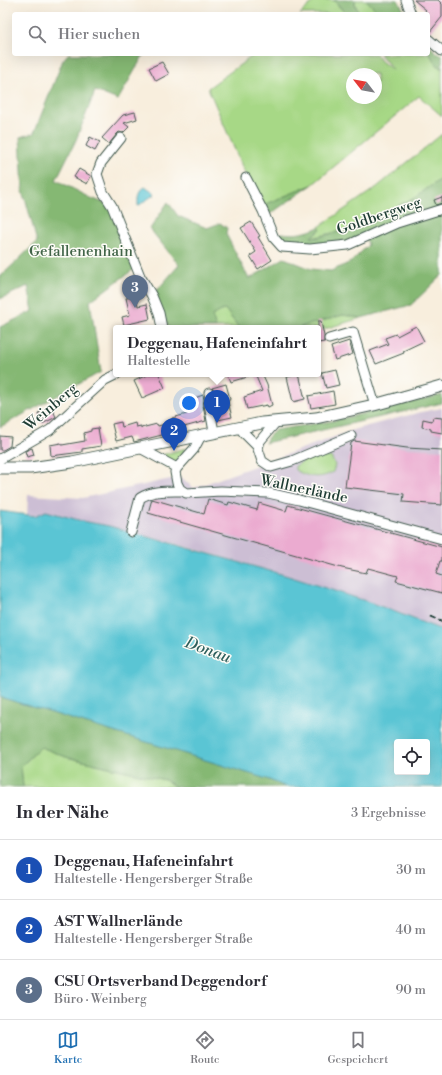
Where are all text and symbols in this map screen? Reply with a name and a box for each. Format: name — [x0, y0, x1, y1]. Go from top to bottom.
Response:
search box — [12, 12, 430, 56]
icon: search — [26, 23, 48, 45]
text: Hier suchen — [58, 25, 140, 44]
north arrow — [346, 68, 382, 104]
street label: Goldbergweg — [334, 193, 424, 239]
park label: Gefallenenhain — [29, 242, 133, 261]
pin: 3 — [122, 275, 148, 308]
popup — [113, 325, 321, 377]
text: Deggenau, Hafeneinfahrt — [127, 334, 307, 353]
text: Haltestelle — [127, 353, 190, 369]
street label: Weinberg — [19, 379, 82, 436]
pin: 1 — [204, 390, 230, 423]
your location — [179, 393, 199, 413]
pin: 2 — [161, 418, 187, 451]
street label: Wallnerlände — [258, 470, 349, 508]
water label: Donau — [181, 632, 235, 668]
map controls — [394, 739, 430, 775]
button: locate — [394, 739, 430, 775]
text: In der Nähe — [16, 802, 109, 824]
text: 3 Ergebnisse — [351, 805, 426, 821]
text: Deggenau, Hafeneinfahrt — [54, 852, 233, 871]
text: 1 — [26, 862, 32, 878]
text: 30 m — [396, 862, 426, 878]
text: Haltestelle · Hengersberger Straße — [54, 871, 253, 887]
text: AST Wallnerlände — [54, 912, 183, 931]
text: 2 — [25, 922, 33, 938]
text: 40 m — [396, 922, 426, 938]
text: Haltestelle · Hengersberger Straße — [54, 931, 253, 947]
text: CSU Ortsverband Deggendorf — [54, 972, 266, 991]
text: 3 — [25, 982, 33, 998]
text: 90 m — [395, 982, 426, 998]
text: Büro · Weinberg — [54, 991, 147, 1007]
tab: Karte — [54, 1029, 82, 1067]
tab: Route — [190, 1029, 220, 1067]
tab: Gespeichert — [327, 1029, 388, 1067]

